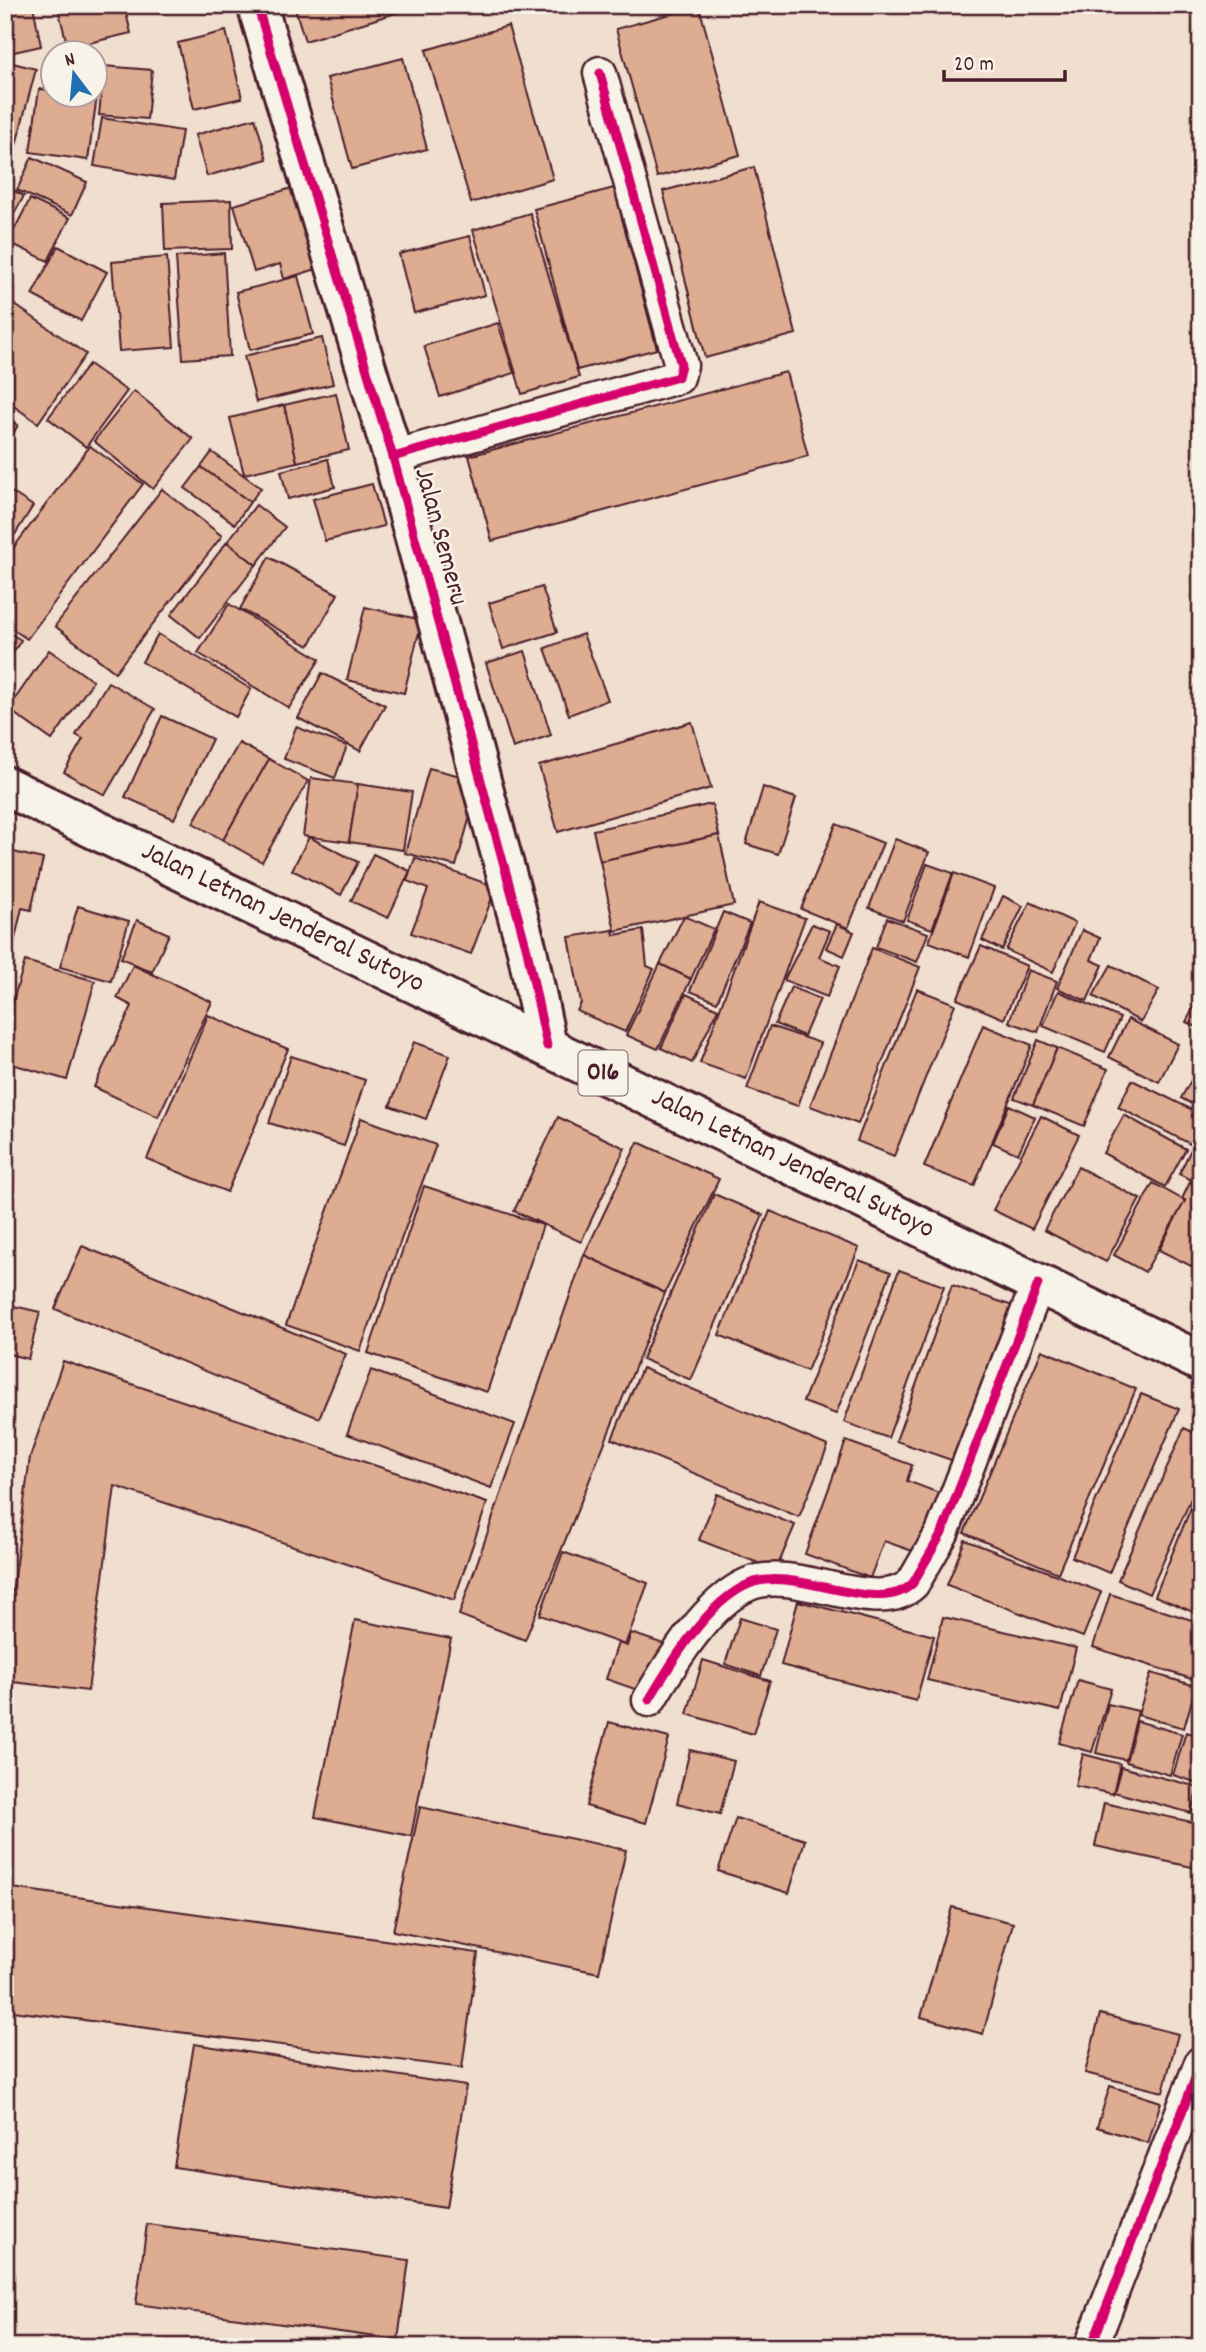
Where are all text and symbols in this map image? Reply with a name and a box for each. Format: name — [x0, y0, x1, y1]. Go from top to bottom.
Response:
north arrow — [38, 38, 108, 108]
scale bar — [944, 38, 1064, 82]
text: N — [62, 47, 79, 75]
text: 20 m — [954, 51, 994, 81]
street label: Jalan Semeru — [401, 464, 477, 610]
street label: Jalan Letnan Jenderal Sutoyo — [134, 833, 430, 1005]
road number: 016 — [578, 1050, 628, 1096]
street label: Jalan Letnan Jenderal Sutoyo — [644, 1079, 940, 1251]

